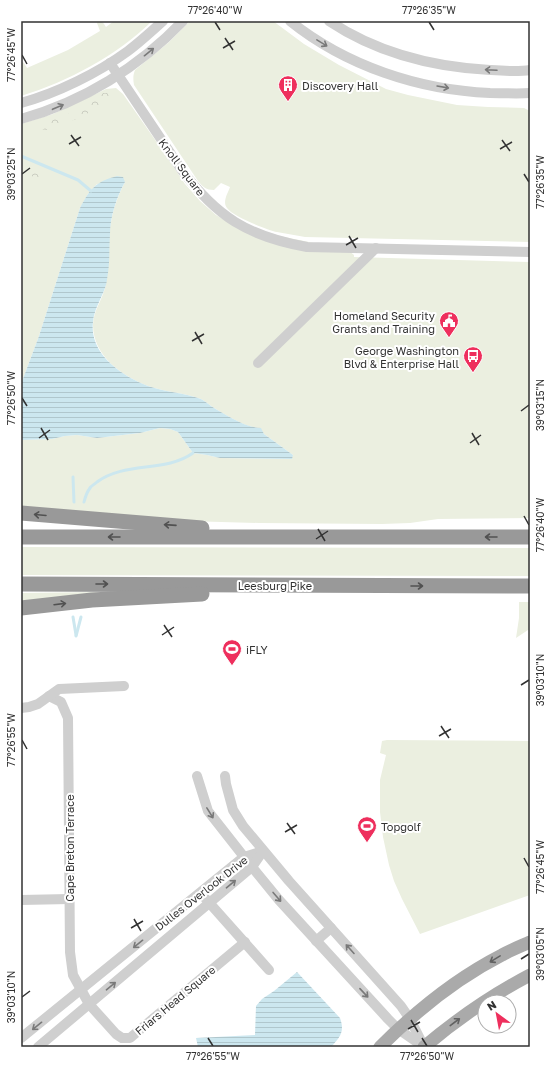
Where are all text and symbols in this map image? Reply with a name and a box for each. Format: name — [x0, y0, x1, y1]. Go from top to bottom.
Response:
text: 77°26'40"W — [188, 4, 243, 16]
text: 77°26'35"W — [402, 4, 456, 16]
text: 77°26'45"W — [5, 28, 17, 82]
one-way arrow — [316, 40, 328, 48]
one-way arrow — [144, 48, 155, 57]
one-way arrow — [485, 66, 498, 74]
building icon: Discovery Hall — [277, 74, 299, 102]
place label: Discovery Hall — [302, 79, 379, 92]
one-way arrow — [437, 84, 450, 92]
one-way arrow — [51, 102, 63, 110]
street label: Knoll Square — [156, 136, 208, 198]
text: 39°03'25"N — [5, 147, 17, 201]
text: 77°26'35"W — [534, 155, 546, 209]
place label: Homeland Security Grants and Training — [332, 309, 435, 335]
public building icon: Homeland Security Grants and Training — [438, 310, 460, 338]
place label: George Washington Blvd & Enterprise Hall — [344, 344, 459, 370]
bus stop icon: George Washington Blvd & Enterprise Hall — [462, 345, 484, 373]
text: 77°26'50"W — [5, 370, 17, 425]
text: 39°03'15"N — [534, 379, 546, 431]
text: 77°26'40"W — [534, 497, 546, 552]
one-way arrow — [34, 511, 47, 518]
one-way arrow — [164, 522, 177, 529]
one-way arrow — [108, 533, 121, 541]
one-way arrow — [485, 533, 498, 541]
street label: Leesburg Pike — [238, 579, 312, 592]
one-way arrow — [95, 580, 108, 588]
one-way arrow — [410, 582, 423, 590]
one-way arrow — [53, 600, 66, 607]
sports icon: iFLY — [221, 638, 243, 666]
place label: iFLY — [246, 643, 267, 656]
text: 39°03'10"N — [534, 654, 546, 706]
text: 77°26'55"W — [5, 713, 17, 767]
street label: Cape Breton Terrace — [63, 794, 76, 902]
one-way arrow — [207, 807, 215, 819]
sports icon: Topgolf — [356, 815, 378, 843]
place label: Topgolf — [381, 820, 421, 833]
text: 77°26'45"W — [534, 840, 546, 894]
street label: Dulles Overlook Drive — [152, 853, 250, 933]
one-way arrow — [226, 880, 237, 889]
one-way arrow — [272, 892, 281, 902]
text: 39°03'05"N — [534, 927, 546, 981]
one-way arrow — [132, 939, 143, 948]
one-way arrow — [346, 945, 355, 955]
one-way arrow — [490, 955, 501, 963]
street label: Friars Head Square — [132, 963, 218, 1037]
text: 39°03'10"N — [5, 971, 17, 1023]
one-way arrow — [105, 981, 116, 990]
one-way arrow — [359, 988, 369, 998]
north arrow — [477, 994, 517, 1034]
text: N — [484, 997, 498, 1013]
one-way arrow — [449, 1018, 460, 1026]
one-way arrow — [31, 1021, 42, 1030]
text: 77°26'55"W — [186, 1050, 240, 1062]
text: 77°26'50"W — [400, 1050, 455, 1062]

